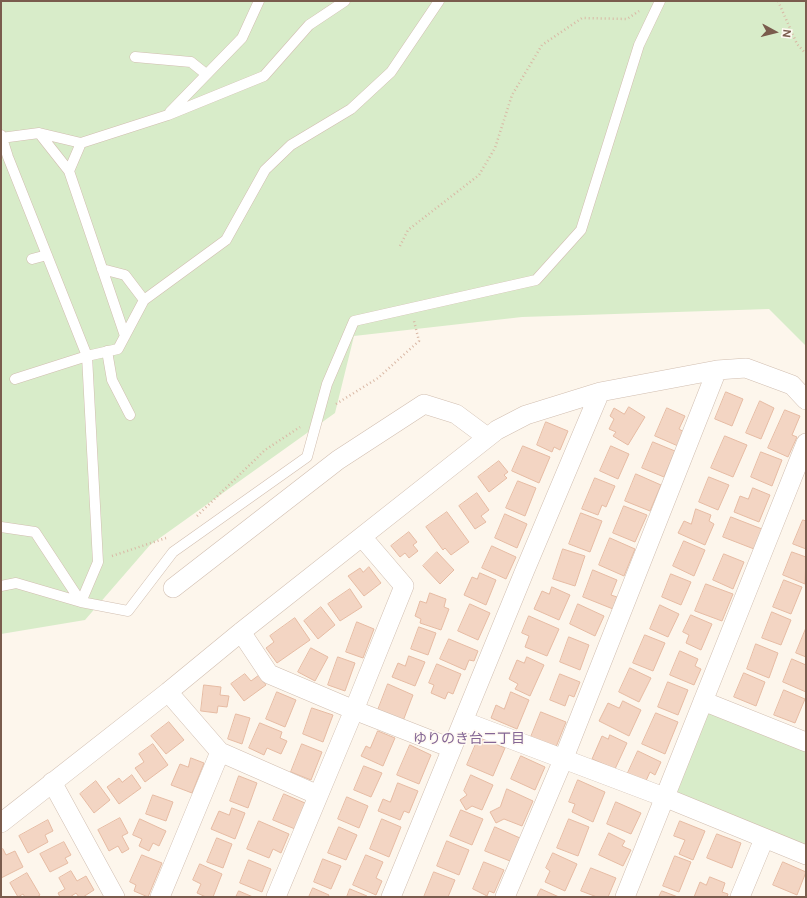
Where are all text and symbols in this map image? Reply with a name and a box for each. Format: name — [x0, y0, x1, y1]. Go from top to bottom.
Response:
north arrow — [755, 12, 795, 52]
text: N — [779, 29, 794, 38]
district label: ゆりのき台二丁目 — [413, 731, 525, 747]

